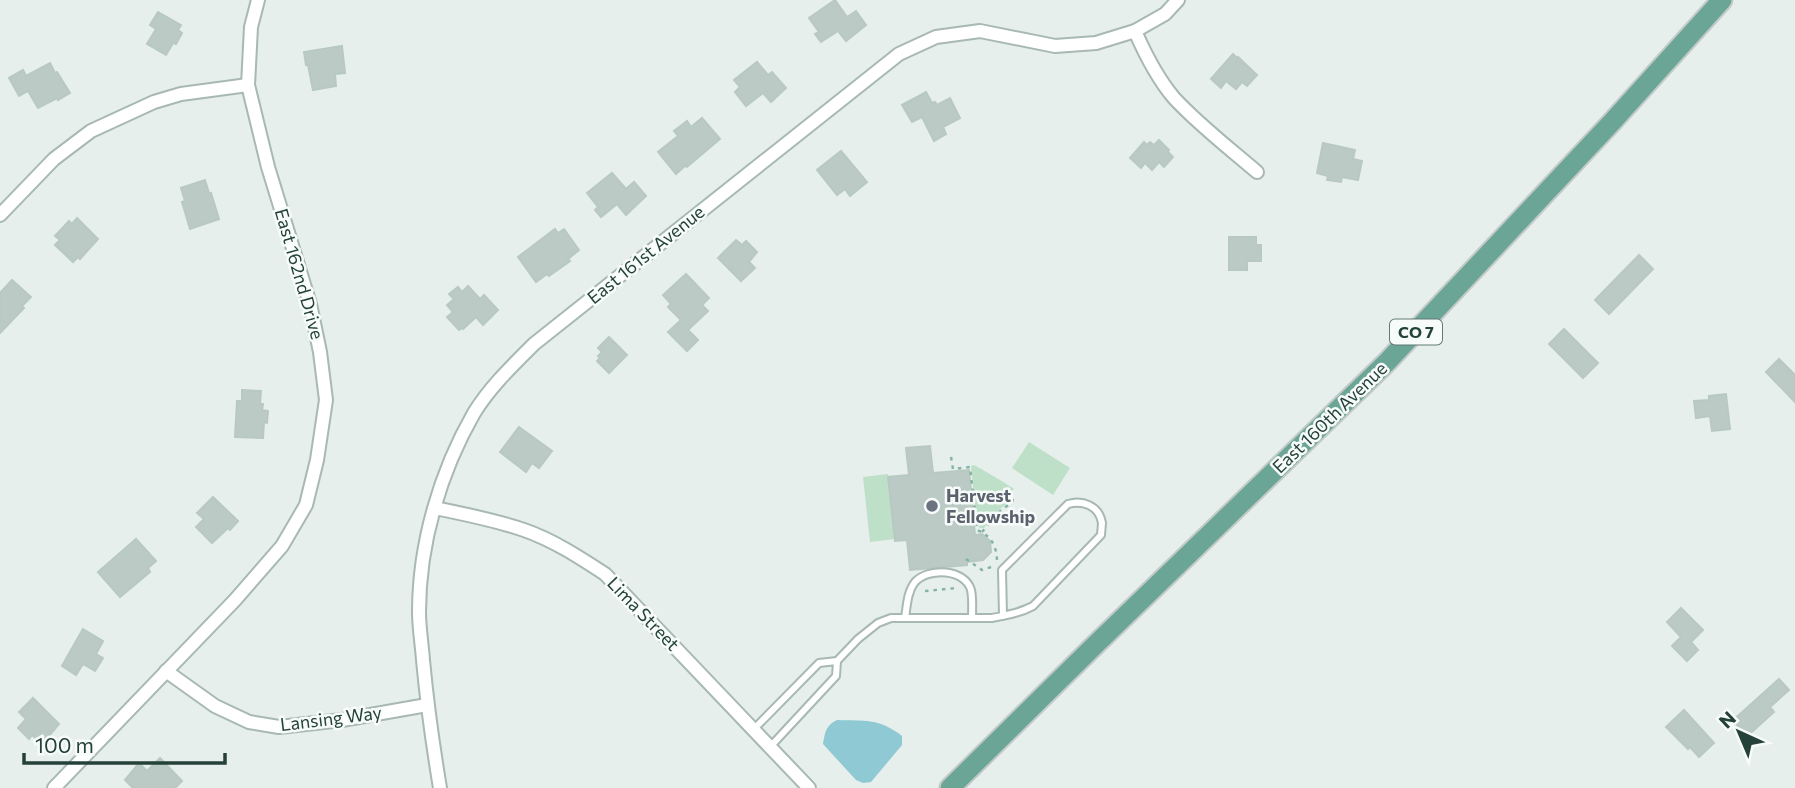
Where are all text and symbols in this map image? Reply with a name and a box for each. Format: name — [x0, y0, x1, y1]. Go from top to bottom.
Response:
street label: East 161st Avenue — [582, 200, 708, 308]
street label: East 162nd Drive — [271, 206, 329, 342]
road number: CO 7 — [1390, 320, 1442, 344]
street label: East 160th Avenue — [1268, 357, 1391, 477]
place label: Harvest Fellowship — [946, 484, 1035, 527]
marker: Harvest Fellowship — [924, 498, 940, 514]
street label: Lima Street — [603, 572, 684, 655]
north arrow — [1704, 697, 1774, 767]
street label: Lansing Way — [279, 701, 383, 735]
text: N — [1714, 706, 1740, 733]
scale bar — [24, 722, 226, 766]
text: 100 m — [35, 732, 94, 757]

